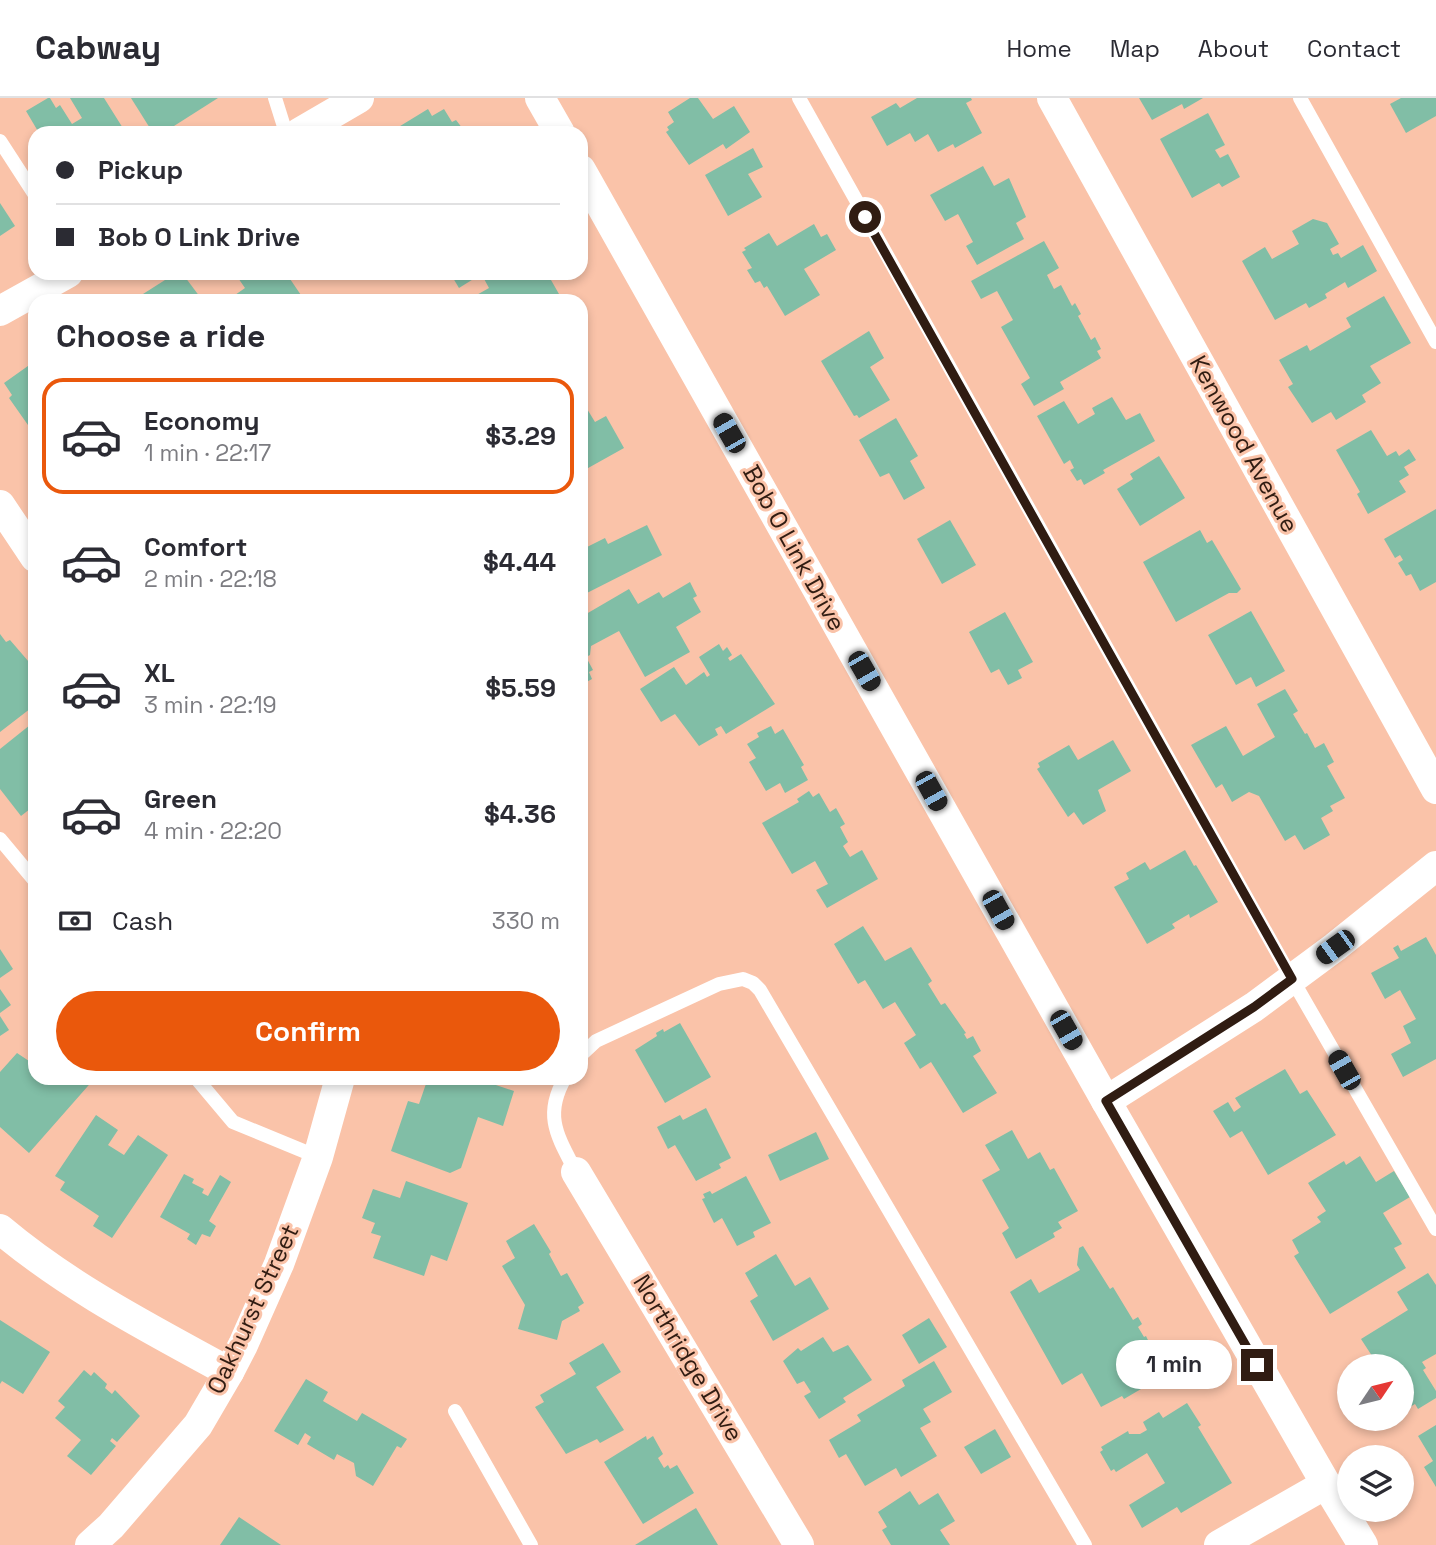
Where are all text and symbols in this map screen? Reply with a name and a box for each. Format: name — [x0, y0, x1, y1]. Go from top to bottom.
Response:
text: Cabway — [35, 27, 161, 69]
text: Home — [1006, 33, 1072, 64]
text: Map — [1110, 33, 1160, 64]
text: About — [1198, 33, 1269, 64]
text: Contact — [1307, 33, 1401, 64]
text: Pickup — [98, 153, 183, 187]
route start — [849, 201, 881, 233]
text: Bob O Link Drive — [98, 220, 300, 254]
text: Choose a ride — [56, 316, 266, 356]
street label: Kenwood Avenue — [1183, 350, 1306, 538]
text: Economy — [144, 404, 260, 438]
icon: car — [60, 405, 123, 468]
car — [710, 410, 749, 456]
text: $3.29 — [485, 419, 556, 453]
text: 1 min · 22:17 — [144, 438, 271, 468]
street label: Bob O Link Drive — [736, 459, 853, 636]
text: Comfort — [144, 530, 247, 564]
icon: car — [60, 531, 123, 594]
text: $4.44 — [483, 545, 556, 579]
text: 2 min · 22:18 — [144, 564, 277, 594]
car — [845, 648, 884, 694]
text: XL — [144, 656, 175, 690]
icon: car — [60, 657, 123, 720]
text: $5.59 — [485, 671, 556, 705]
text: 3 min · 22:19 — [144, 690, 277, 720]
car — [912, 768, 951, 814]
text: Green — [144, 782, 217, 816]
icon: car — [60, 783, 123, 846]
text: $4.36 — [484, 797, 556, 831]
text: 4 min · 22:20 — [144, 816, 282, 846]
car — [979, 887, 1018, 933]
icon: cash — [56, 902, 94, 940]
text: Cash — [112, 904, 173, 938]
text: 330 m — [492, 906, 560, 936]
car — [1312, 926, 1359, 968]
button: Confirm — [56, 991, 560, 1071]
car — [1047, 1007, 1086, 1053]
car — [1325, 1047, 1364, 1093]
street label: Oakhurst Street — [200, 1219, 305, 1399]
street label: Northridge Drive — [626, 1269, 750, 1447]
callout: 1 min — [1117, 1340, 1232, 1390]
text: 1 min — [1146, 1349, 1202, 1379]
route end — [1241, 1349, 1273, 1381]
north arrow — [1337, 1354, 1414, 1432]
map controls — [1337, 1354, 1414, 1522]
button: layers — [1337, 1445, 1414, 1522]

